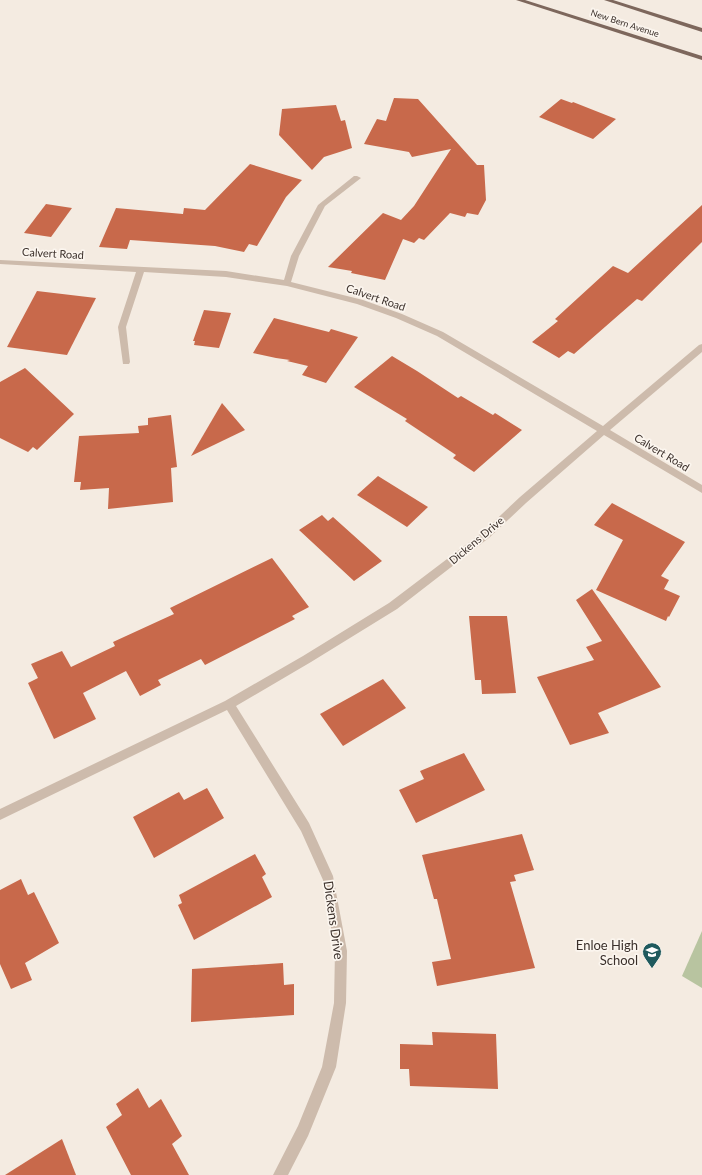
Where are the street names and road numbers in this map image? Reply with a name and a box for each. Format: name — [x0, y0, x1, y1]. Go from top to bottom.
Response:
street label: New Bern Avenue — [589, 7, 661, 39]
street label: Calvert Road — [22, 245, 84, 261]
street label: Calvert Road — [345, 281, 407, 313]
street label: Calvert Road — [632, 430, 692, 474]
street label: Dickens Drive — [446, 513, 506, 567]
street label: Dickens Drive — [321, 880, 347, 961]

